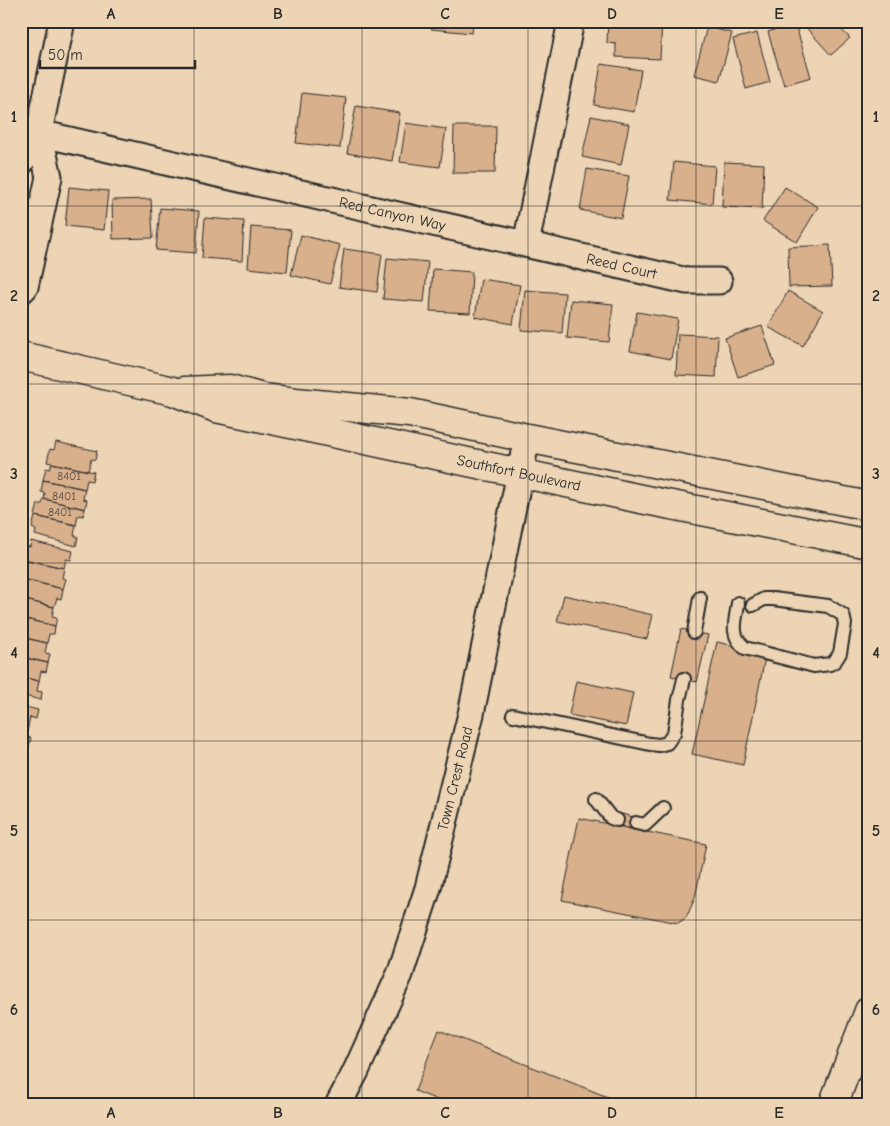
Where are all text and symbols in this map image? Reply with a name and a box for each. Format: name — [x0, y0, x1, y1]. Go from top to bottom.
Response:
text: A — [107, 5, 116, 23]
text: B — [273, 5, 283, 23]
text: C — [440, 5, 450, 23]
text: D — [607, 5, 617, 23]
text: E — [774, 5, 784, 23]
scale bar — [40, 38, 195, 70]
text: 50 m — [48, 46, 83, 64]
text: 1 — [11, 108, 17, 126]
text: 1 — [873, 108, 879, 126]
street label: Red Canyon Way — [337, 193, 448, 235]
street label: Reed Court — [585, 249, 659, 283]
text: 2 — [10, 287, 18, 305]
text: 2 — [872, 287, 880, 305]
street label: Southfort Boulevard — [455, 451, 583, 495]
text: 3 — [10, 465, 18, 483]
text: 3 — [872, 465, 880, 483]
house number: 8401 — [57, 469, 81, 483]
house number: 8401 — [52, 489, 76, 503]
house number: 8401 — [48, 505, 72, 519]
text: 4 — [10, 644, 18, 662]
text: 4 — [872, 644, 880, 662]
street label: Town Crest Road — [433, 725, 477, 833]
text: 5 — [10, 822, 18, 840]
text: 5 — [872, 822, 880, 840]
text: 6 — [10, 1001, 18, 1019]
text: 6 — [872, 1001, 880, 1019]
text: A — [107, 1104, 116, 1122]
text: B — [273, 1104, 283, 1122]
text: C — [440, 1104, 450, 1122]
text: D — [607, 1104, 617, 1122]
text: E — [774, 1104, 784, 1122]

